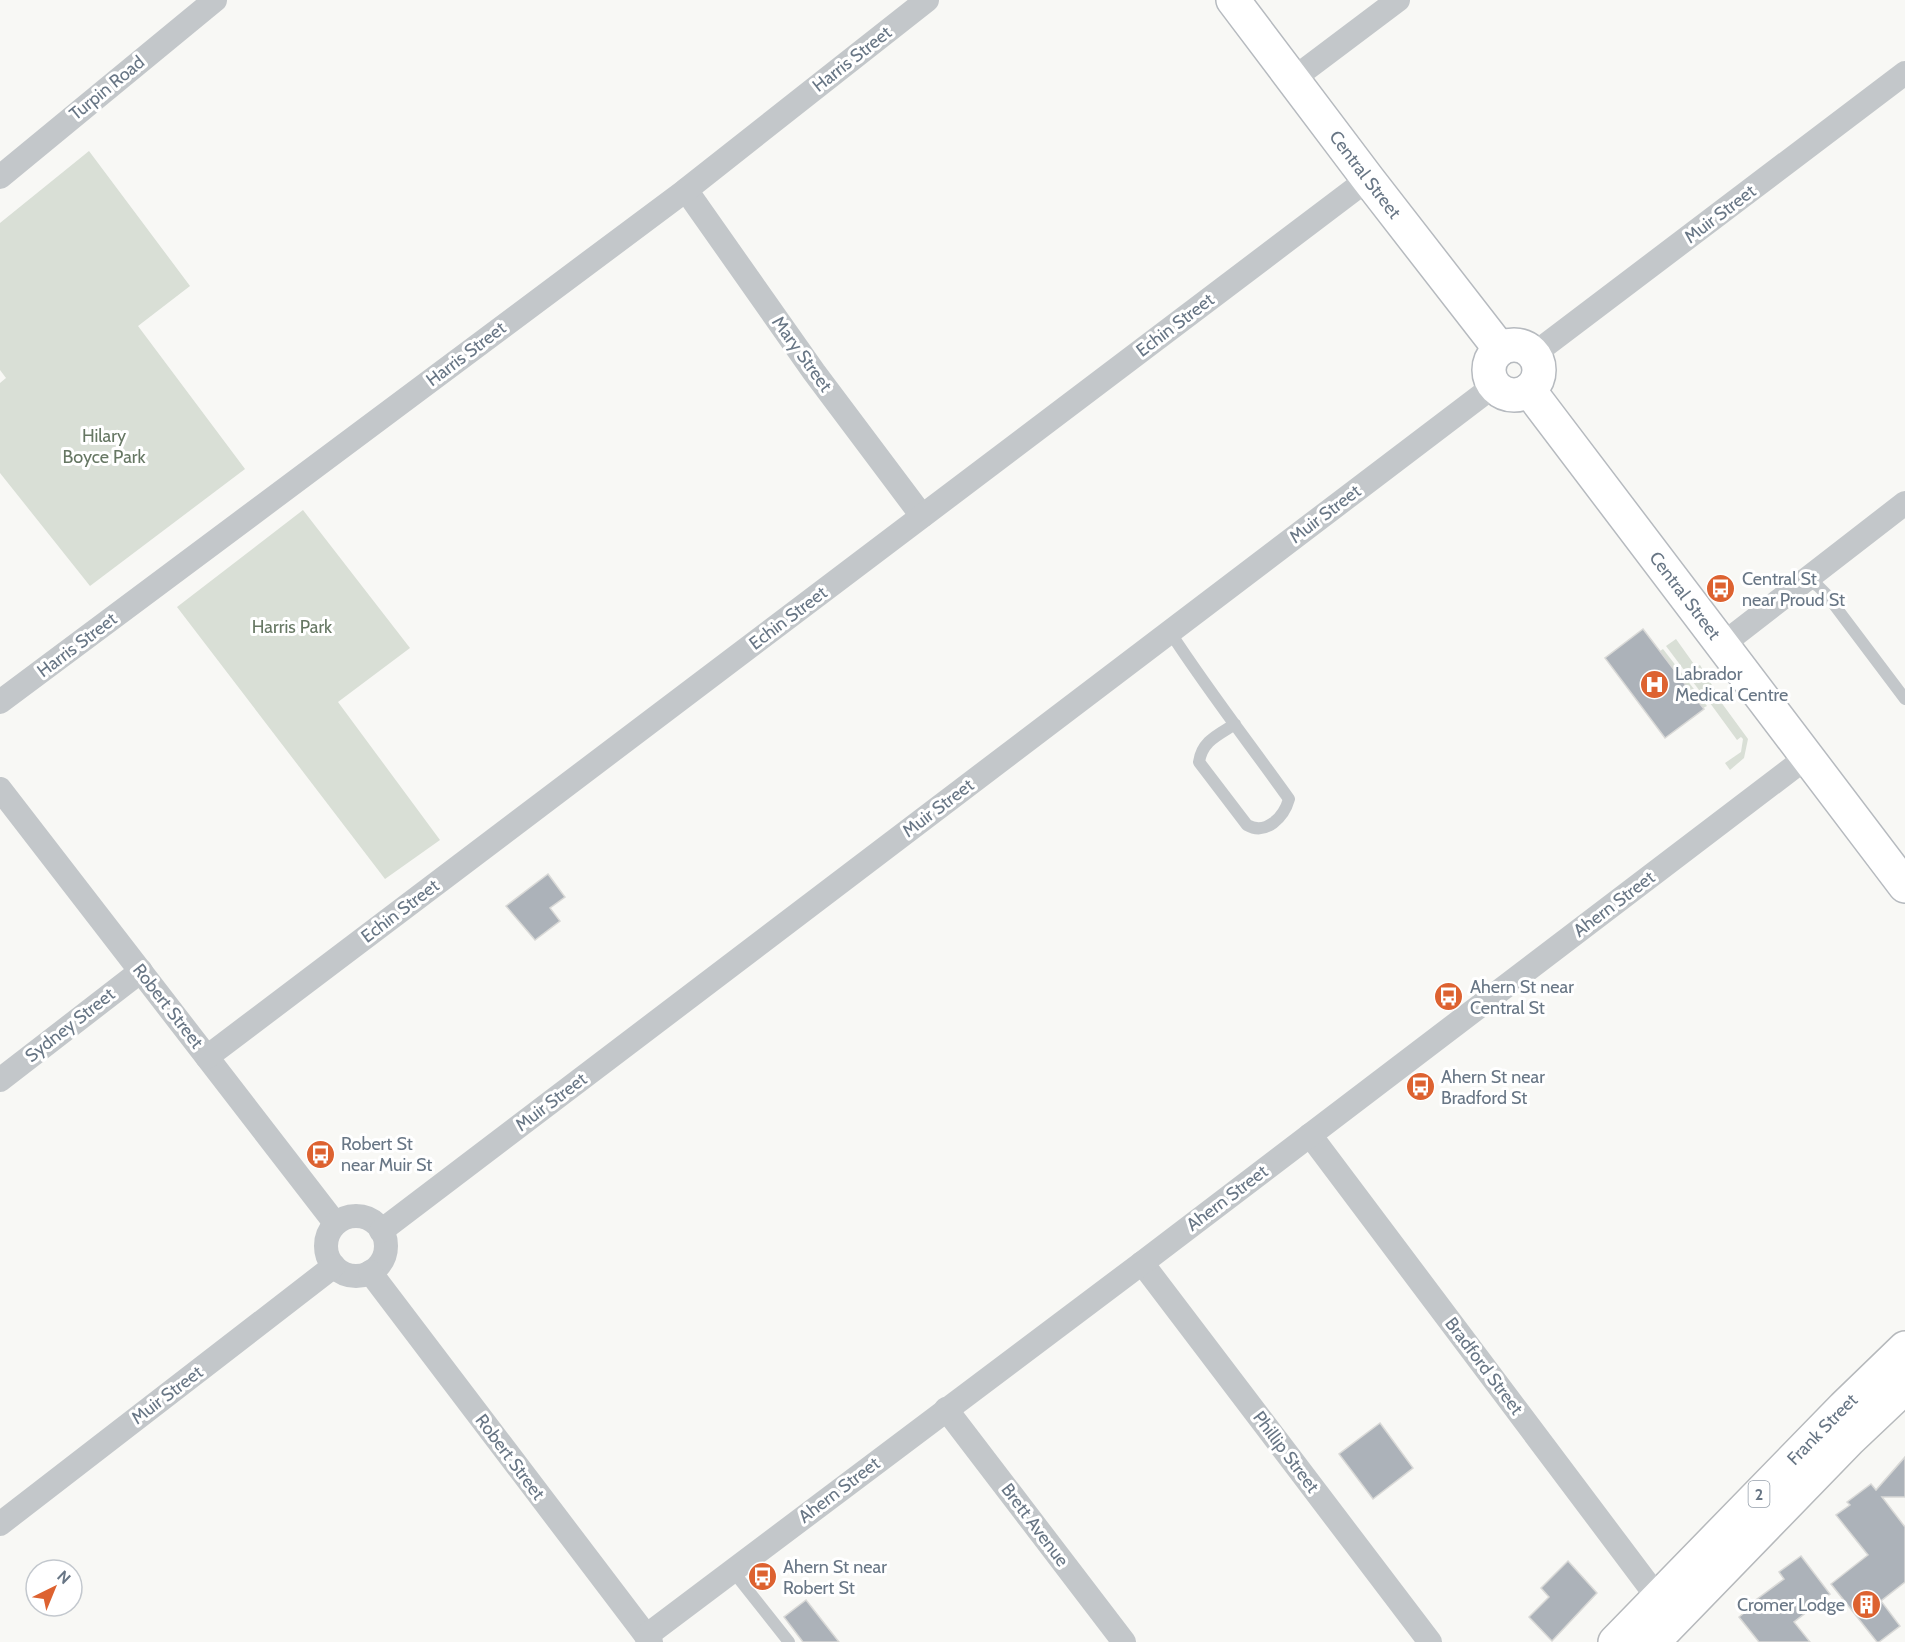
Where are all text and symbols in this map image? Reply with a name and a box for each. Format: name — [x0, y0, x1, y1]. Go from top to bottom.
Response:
street label: Harris Street — [808, 21, 896, 97]
street label: Turpin Road — [65, 51, 149, 125]
street label: Central Street — [1325, 126, 1406, 223]
street label: Muir Street — [1680, 180, 1760, 248]
street label: Echin Street — [1132, 289, 1218, 361]
street label: Mary Street — [767, 312, 837, 396]
street label: Harris Street — [422, 317, 510, 391]
park label: Hilary Boyce Park — [62, 425, 146, 468]
street label: Muir Street — [1285, 480, 1365, 548]
street label: Central Street — [1644, 547, 1725, 644]
place label: Central St near Proud St — [1742, 568, 1845, 611]
bus stop icon: Central St near Proud St — [1705, 573, 1737, 605]
street label: Echin Street — [745, 582, 831, 654]
street label: Harris Street — [33, 608, 121, 682]
park label: Harris Park — [252, 616, 333, 638]
place label: Labrador Medical Centre — [1675, 663, 1788, 706]
hospital icon: Labrador Medical Centre — [1638, 668, 1670, 700]
street label: Muir Street — [898, 774, 978, 842]
street label: Ahern Street — [1569, 866, 1659, 942]
street label: Echin Street — [357, 875, 443, 947]
street label: Robert Street — [128, 959, 208, 1053]
place label: Ahern St near Central St — [1470, 976, 1574, 1019]
bus stop icon: Ahern St near Central St — [1433, 981, 1465, 1013]
street label: Sydney Street — [21, 983, 119, 1067]
place label: Ahern St near Bradford St — [1441, 1066, 1545, 1109]
street label: Muir Street — [511, 1068, 591, 1136]
bus stop icon: Ahern St near Bradford St — [1404, 1071, 1436, 1103]
place label: Robert St near Muir St — [341, 1133, 432, 1176]
bus stop icon: Robert St near Muir St — [304, 1138, 336, 1170]
street label: Ahern Street — [1182, 1160, 1272, 1236]
street label: Bradford Street — [1440, 1313, 1528, 1419]
street label: Muir Street — [127, 1361, 207, 1429]
street label: Frank Street — [1783, 1389, 1862, 1470]
street label: Phillip Street — [1248, 1407, 1324, 1497]
street label: Robert Street — [471, 1410, 549, 1504]
street label: Ahern Street — [794, 1452, 884, 1528]
street label: Brett Avenue — [997, 1479, 1073, 1571]
road number: 2 — [1748, 1481, 1770, 1507]
place label: Ahern St near Robert St — [783, 1556, 887, 1599]
north arrow — [24, 1558, 84, 1618]
bus stop icon: Ahern St near Robert St — [746, 1561, 778, 1593]
text: N — [53, 1567, 75, 1588]
building icon: Cromer Lodge — [1850, 1589, 1882, 1621]
place label: Cromer Lodge — [1737, 1594, 1845, 1616]

